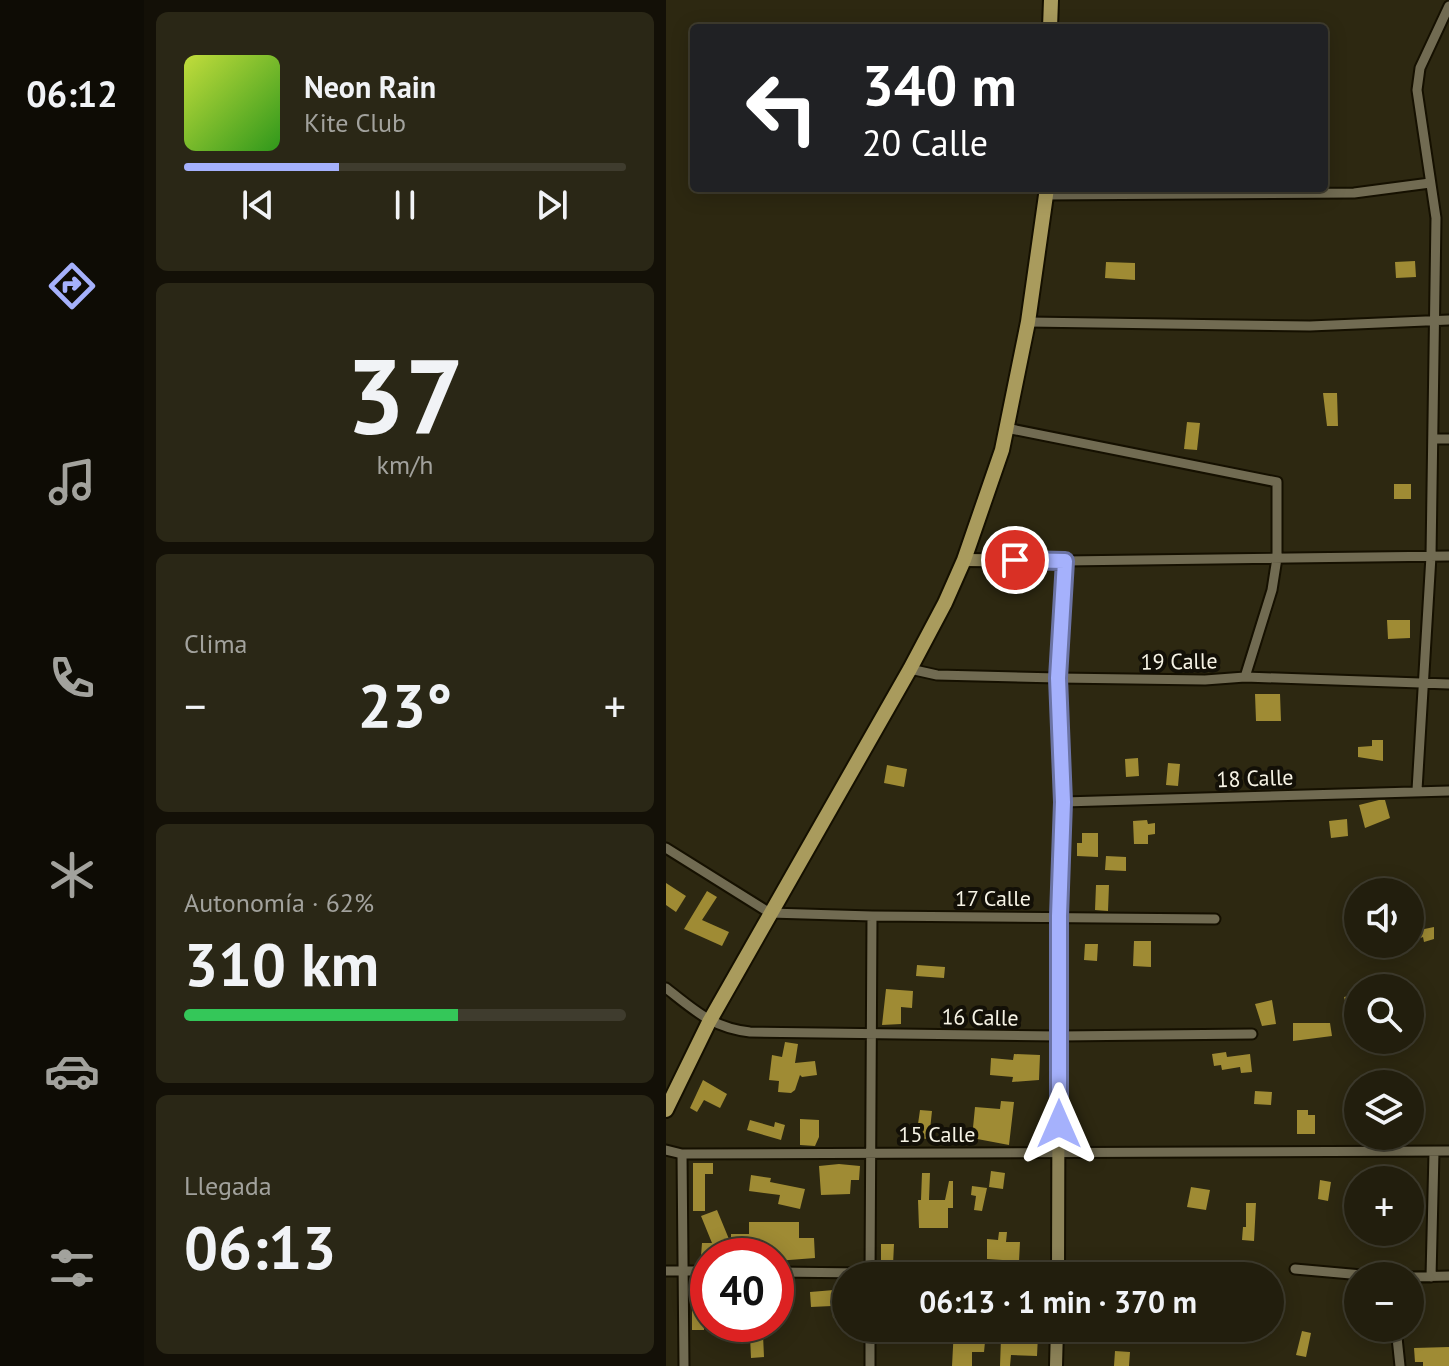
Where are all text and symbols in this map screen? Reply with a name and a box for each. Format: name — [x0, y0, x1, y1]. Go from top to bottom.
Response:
text: 340 m — [862, 49, 1017, 121]
icon: left — [730, 56, 834, 160]
text: Neon Rain — [304, 67, 436, 106]
text: 06:12 — [26, 70, 118, 117]
text: Kite Club — [304, 106, 406, 139]
text: 20 Calle — [862, 119, 988, 166]
icon: previous — [236, 183, 280, 227]
icon: pause — [383, 183, 427, 227]
icon: next — [530, 183, 574, 227]
icon: directions — [44, 258, 100, 314]
text: 37 — [346, 328, 464, 463]
text: km/h — [377, 448, 434, 481]
icon: music — [44, 454, 100, 510]
pin — [981, 526, 1049, 594]
icon: arrive — [993, 538, 1037, 582]
text: Clima — [184, 627, 247, 660]
street label: 19 Calle — [1140, 646, 1218, 676]
icon: phone — [44, 650, 100, 706]
text: 23° — [358, 666, 452, 744]
text: − — [184, 677, 206, 734]
text: + — [604, 677, 626, 734]
street label: 18 Calle — [1216, 763, 1294, 793]
icon: climate — [44, 847, 100, 903]
map controls — [1344, 878, 1424, 1342]
button: sound — [1344, 878, 1424, 958]
street label: 17 Calle — [955, 884, 1031, 912]
text: Autonomía · 62% — [184, 886, 374, 919]
text: 310 km — [184, 925, 379, 1003]
button: search — [1344, 974, 1424, 1054]
street label: 16 Calle — [941, 1002, 1019, 1032]
icon: car — [44, 1043, 100, 1099]
button: layers — [1344, 1070, 1424, 1150]
position arrow — [1017, 1082, 1101, 1166]
street label: 15 Calle — [899, 1120, 975, 1148]
button: + — [1344, 1166, 1424, 1246]
text: Llegada — [184, 1169, 272, 1202]
text: 06:13 — [184, 1208, 336, 1286]
speed limit sign: 40 — [690, 1238, 794, 1342]
icon: filters — [44, 1240, 100, 1296]
button: − — [1344, 1262, 1424, 1342]
text: 06:13 · 1 min · 370 m — [919, 1282, 1197, 1321]

